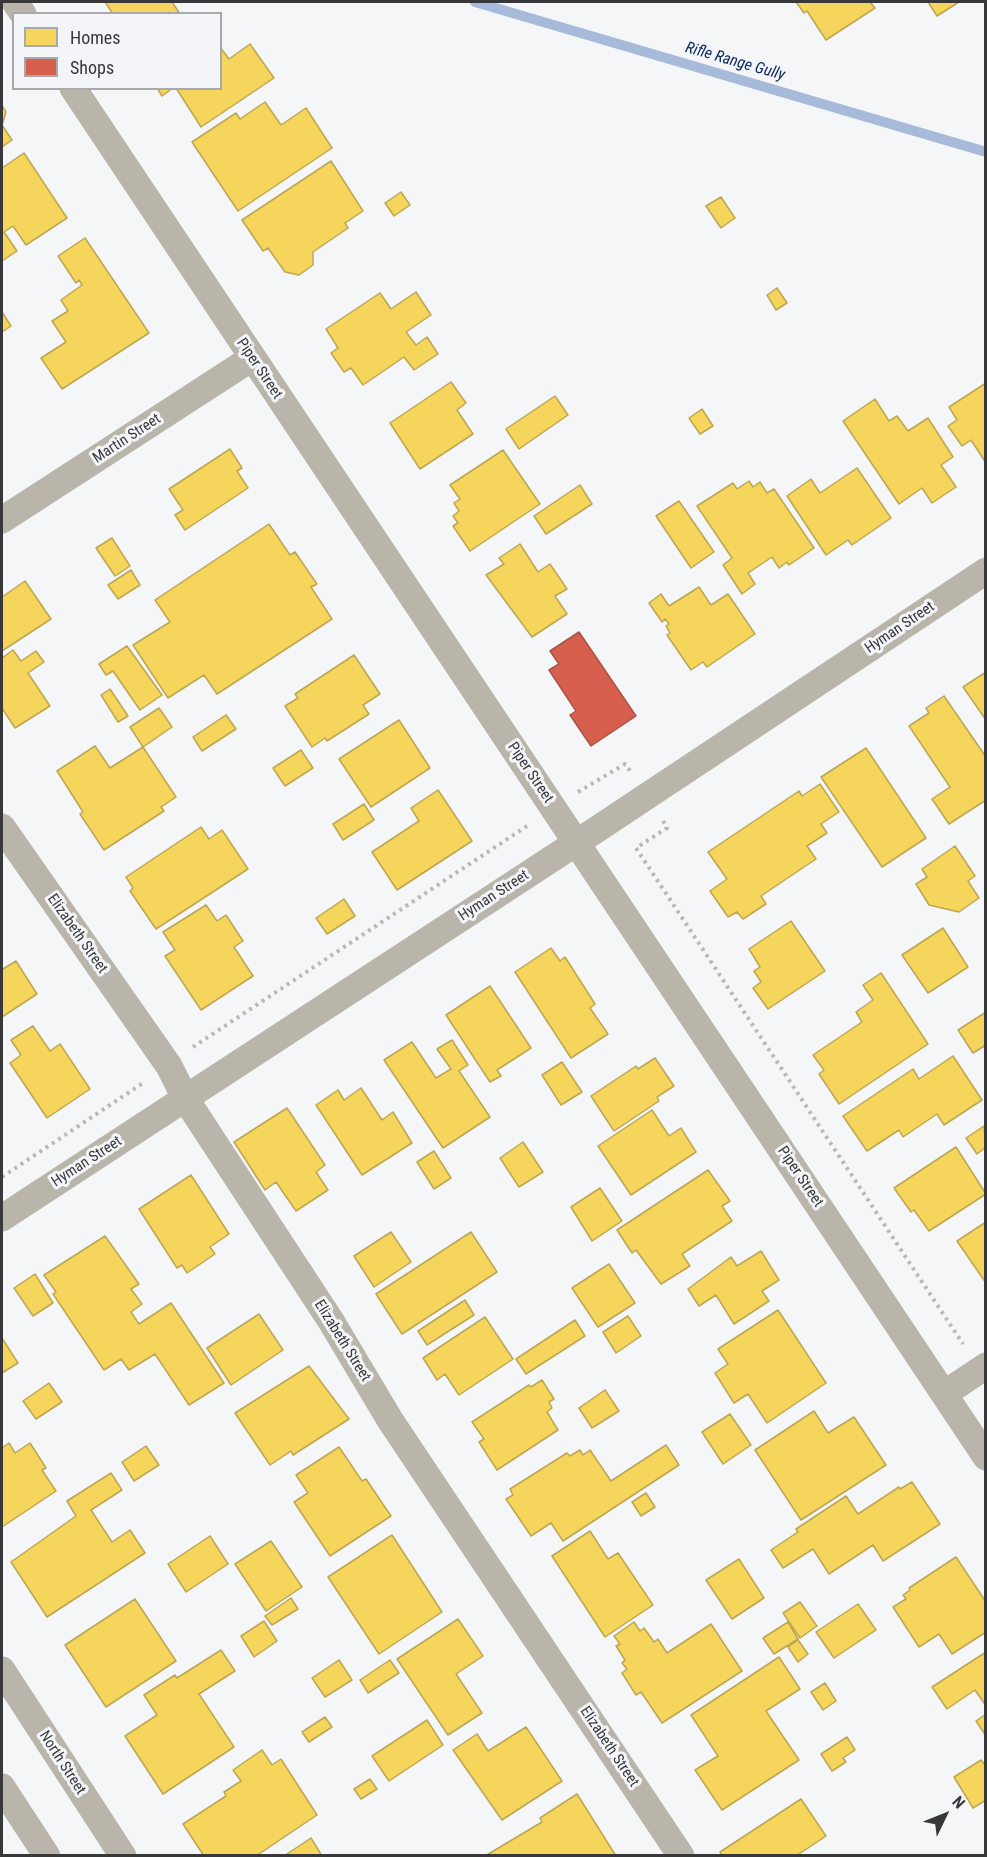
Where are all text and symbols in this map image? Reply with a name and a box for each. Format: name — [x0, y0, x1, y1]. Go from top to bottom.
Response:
legend — [12, 12, 222, 90]
text: Homes — [70, 27, 120, 48]
water label: Rifle Range Gully — [683, 39, 787, 85]
text: Shops — [70, 57, 114, 78]
street label: Piper Street — [232, 335, 286, 403]
street label: Martin Street — [90, 410, 164, 468]
street label: Hyman Street — [862, 598, 938, 658]
street label: Piper Street — [503, 739, 557, 807]
street label: Hyman Street — [456, 867, 532, 925]
street label: Elizabeth Street — [43, 891, 111, 977]
street label: Hyman Street — [49, 1133, 125, 1191]
street label: Piper Street — [773, 1143, 827, 1211]
street label: Elizabeth Street — [310, 1297, 374, 1385]
street label: Elizabeth Street — [576, 1703, 642, 1791]
street label: North Street — [35, 1728, 89, 1798]
north arrow — [915, 1785, 975, 1845]
text: N — [948, 1792, 969, 1812]

